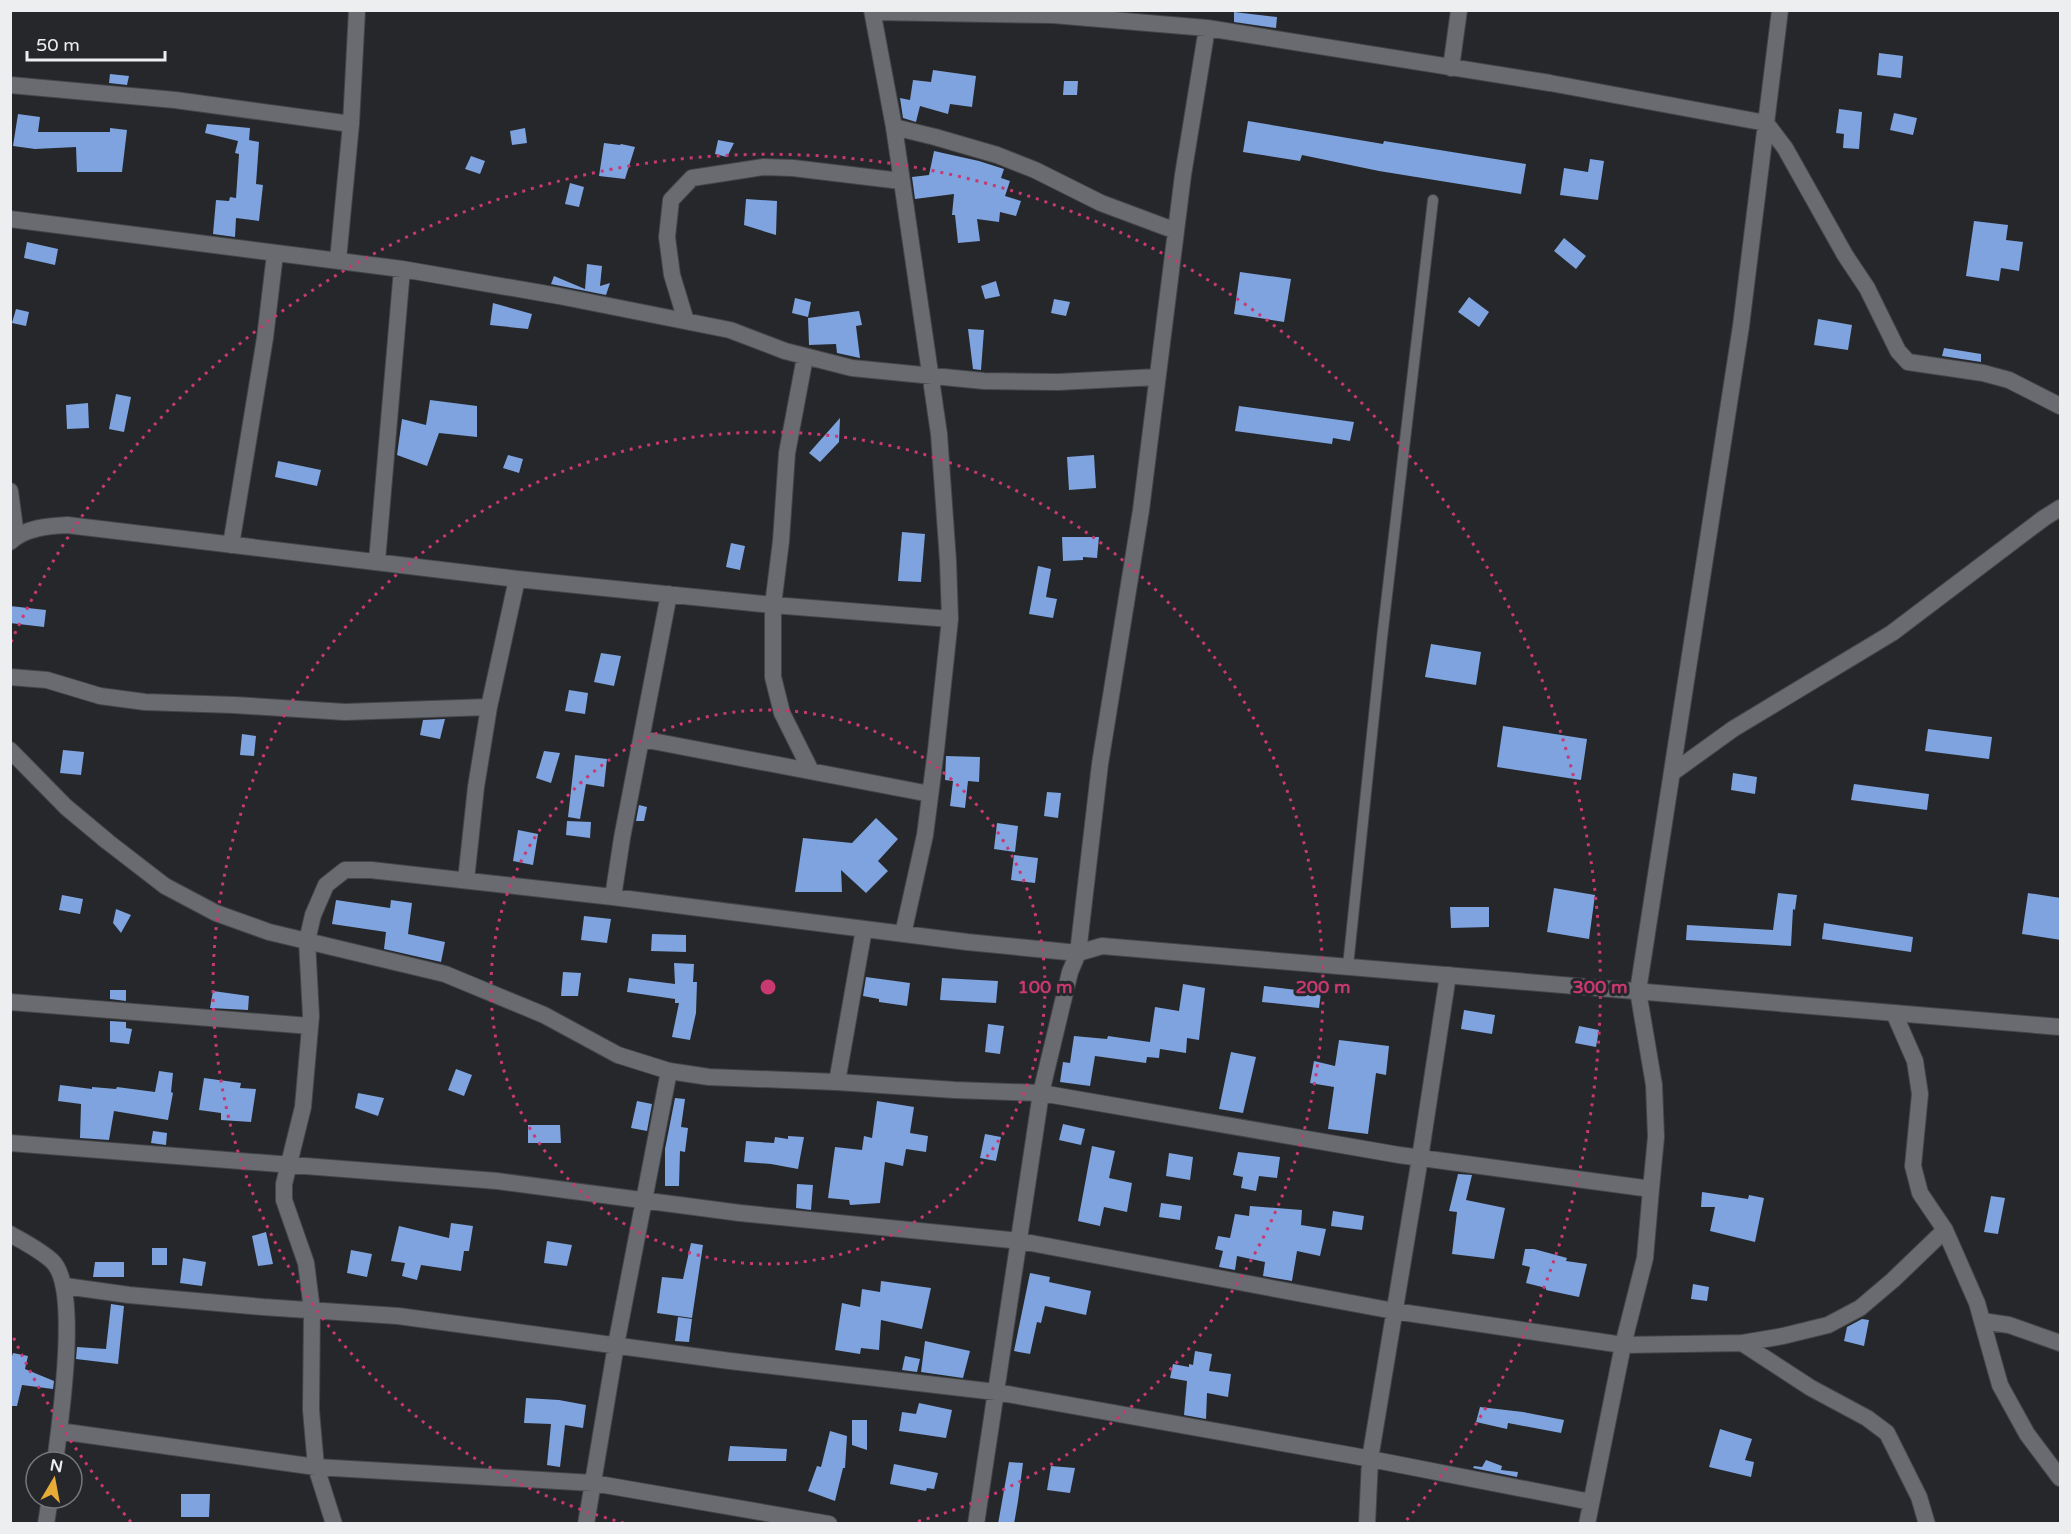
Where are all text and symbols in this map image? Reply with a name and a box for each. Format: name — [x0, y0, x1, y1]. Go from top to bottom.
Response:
scale bar — [27, 24, 165, 62]
text: 50 m — [36, 34, 80, 56]
text: 100 m — [1017, 976, 1073, 998]
text: 200 m — [1295, 976, 1351, 998]
text: 300 m — [1572, 976, 1628, 998]
centre of rings — [758, 977, 778, 997]
north arrow — [24, 1450, 84, 1510]
text: N — [48, 1455, 64, 1477]

